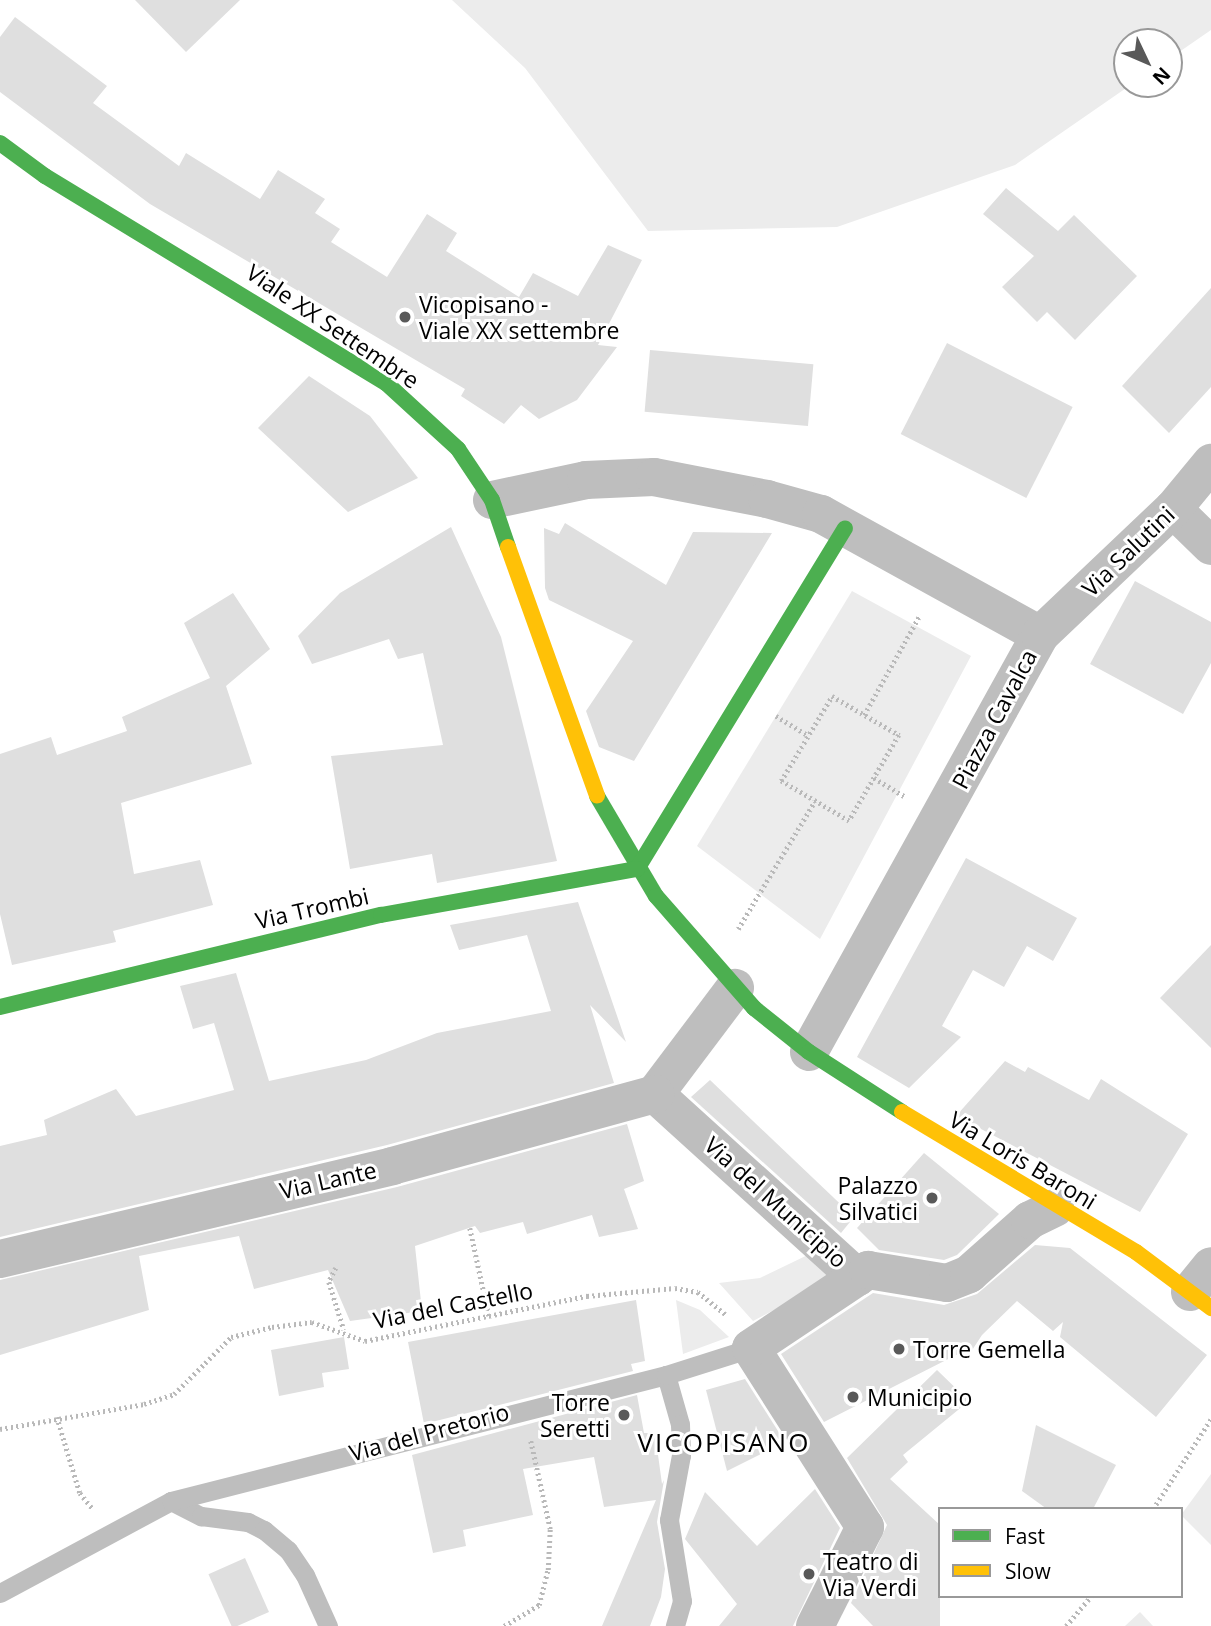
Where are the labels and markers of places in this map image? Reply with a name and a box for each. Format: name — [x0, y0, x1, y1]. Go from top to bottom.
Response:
place label: Vicopisano - Viale XX settembre — [419, 290, 619, 344]
marker: Vicopisano - Viale XX settembre — [397, 309, 413, 325]
place label: Palazzo Silvatici — [837, 1171, 918, 1225]
marker: Palazzo Silvatici — [924, 1190, 940, 1206]
place label: Torre Gemella — [913, 1335, 1065, 1363]
marker: Torre Gemella — [891, 1341, 907, 1357]
place label: Municipio — [867, 1383, 972, 1411]
place label: Torre Seretti — [540, 1388, 610, 1442]
marker: Municipio — [845, 1389, 861, 1405]
marker: Torre Seretti — [616, 1407, 632, 1423]
place label: Teatro di Via Verdi — [823, 1547, 919, 1601]
marker: Teatro di Via Verdi — [801, 1566, 817, 1582]

